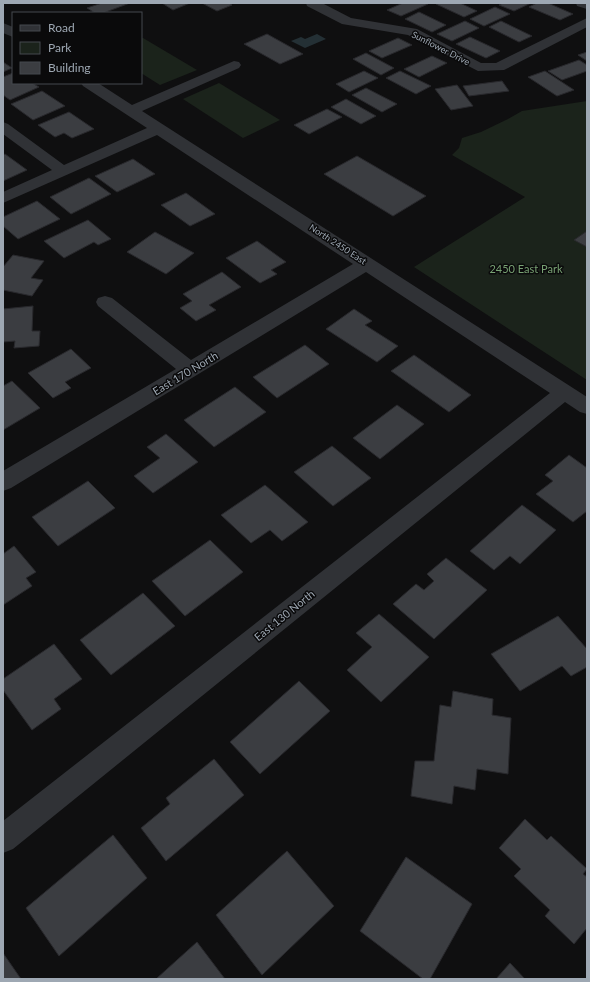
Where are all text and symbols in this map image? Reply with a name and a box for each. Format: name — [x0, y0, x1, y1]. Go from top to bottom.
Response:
legend — [12, 12, 142, 84]
text: Road — [48, 20, 75, 35]
street label: Sunflower Drive — [410, 29, 472, 67]
text: Park — [48, 40, 72, 55]
text: Building — [48, 60, 91, 75]
street label: North 2450 East — [307, 222, 369, 267]
park label: 2450 East Park — [489, 262, 563, 275]
street label: East 170 North — [150, 348, 220, 398]
street label: East 130 North — [251, 587, 317, 643]

